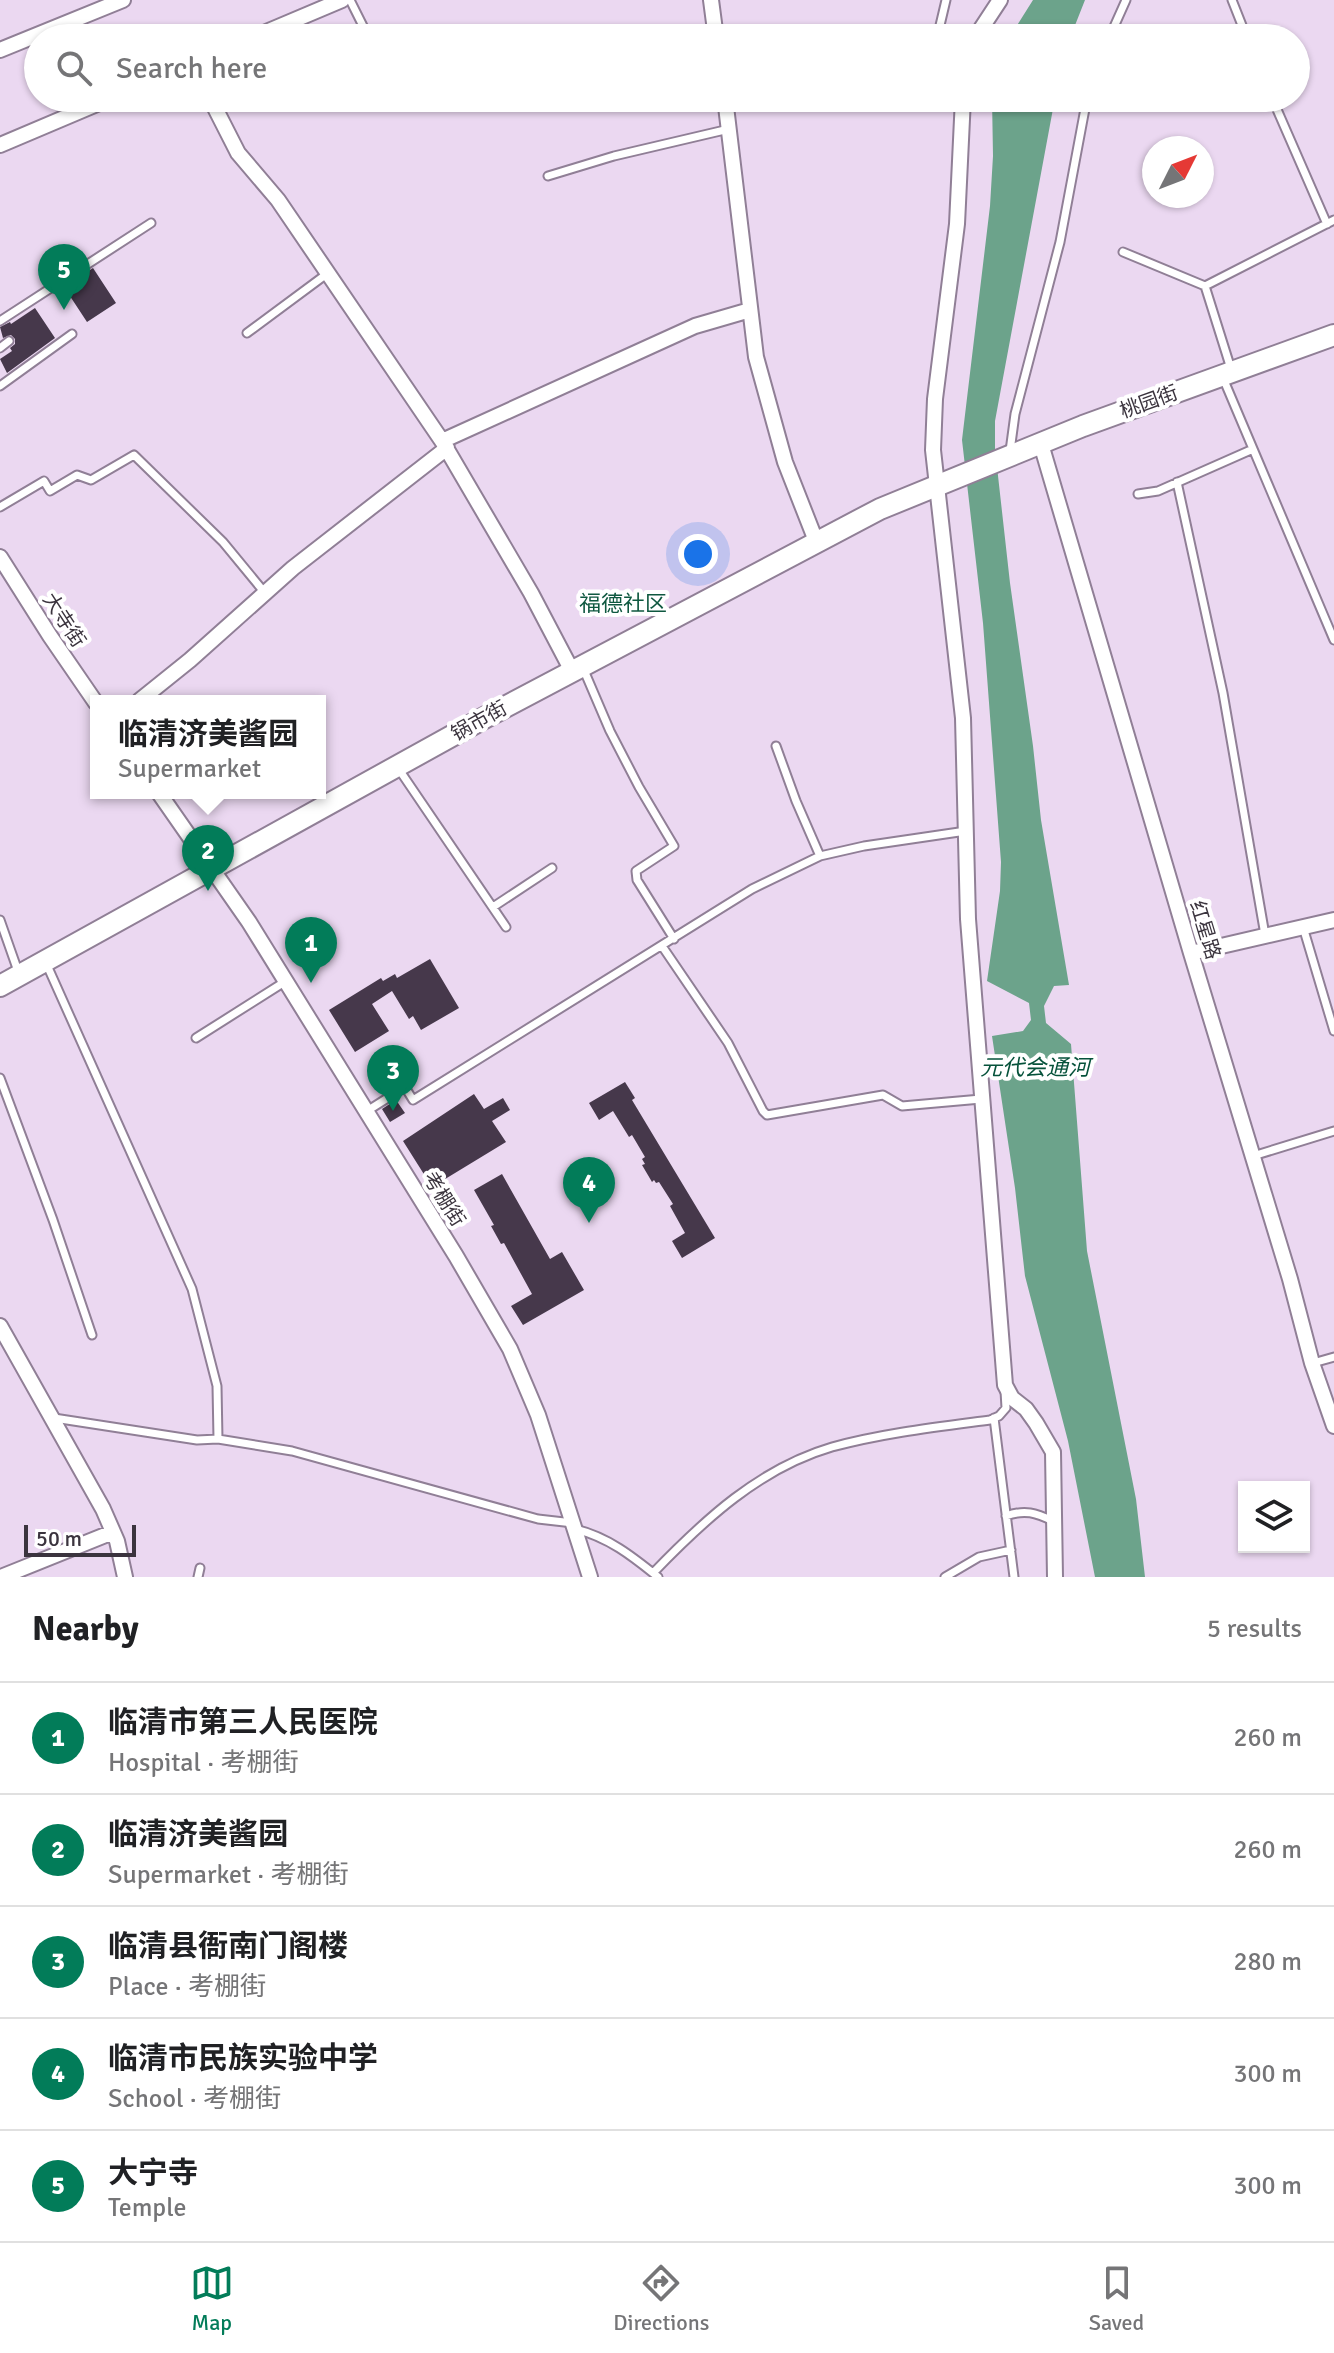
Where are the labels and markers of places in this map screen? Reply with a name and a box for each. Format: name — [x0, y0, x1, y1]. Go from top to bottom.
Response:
pin: 5 — [38, 244, 90, 310]
pin: 2 — [182, 825, 234, 891]
pin: 1 — [285, 917, 337, 983]
pin: 3 — [367, 1045, 419, 1111]
pin: 4 — [563, 1157, 615, 1223]

